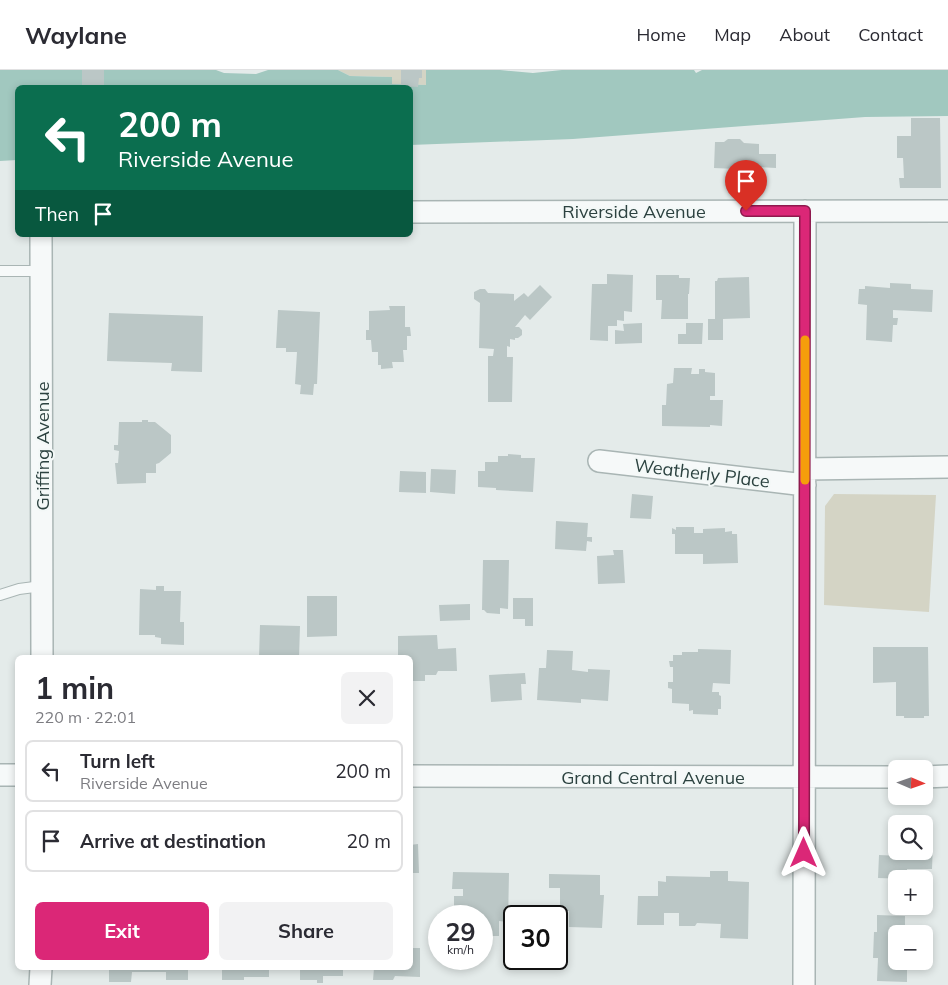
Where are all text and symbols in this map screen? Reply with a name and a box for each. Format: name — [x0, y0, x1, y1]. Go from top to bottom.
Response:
text: Waylane — [25, 20, 127, 50]
text: Home — [636, 23, 686, 46]
text: Map — [714, 23, 751, 46]
text: About — [779, 23, 830, 46]
text: Contact — [858, 23, 923, 46]
text: 200 m — [118, 102, 222, 146]
icon: left — [35, 105, 100, 170]
text: Riverside Avenue — [118, 145, 294, 173]
pin — [725, 160, 767, 211]
icon: arrive — [732, 167, 760, 195]
icon: arrive — [89, 200, 117, 228]
street label: Riverside Avenue — [562, 200, 706, 223]
text: Then — [35, 202, 79, 226]
street label: Griffing Avenue — [31, 382, 54, 510]
street label: Weatherly Place — [633, 453, 771, 493]
text: 1 min — [35, 669, 114, 707]
button: close — [341, 672, 393, 724]
text: 220 m · 22:01 — [35, 707, 136, 727]
text: Turn left — [80, 749, 155, 773]
icon: left — [37, 757, 65, 785]
text: 200 m — [335, 759, 391, 783]
north arrow — [888, 760, 932, 805]
map controls — [888, 760, 933, 970]
street label: Grand Central Avenue — [561, 766, 745, 789]
text: Riverside Avenue — [80, 773, 208, 793]
button: search — [888, 815, 933, 860]
position arrow — [777, 826, 829, 878]
icon: arrive — [37, 827, 65, 855]
text: Arrive at destination — [80, 829, 266, 853]
text: 20 m — [347, 829, 391, 853]
button: + — [888, 870, 933, 915]
button: Exit — [35, 902, 209, 960]
button: Share — [219, 902, 393, 960]
speed limit sign: 30 — [503, 905, 568, 970]
text: 29 — [445, 916, 476, 947]
button: − — [888, 925, 933, 970]
text: km/h — [447, 942, 474, 957]

